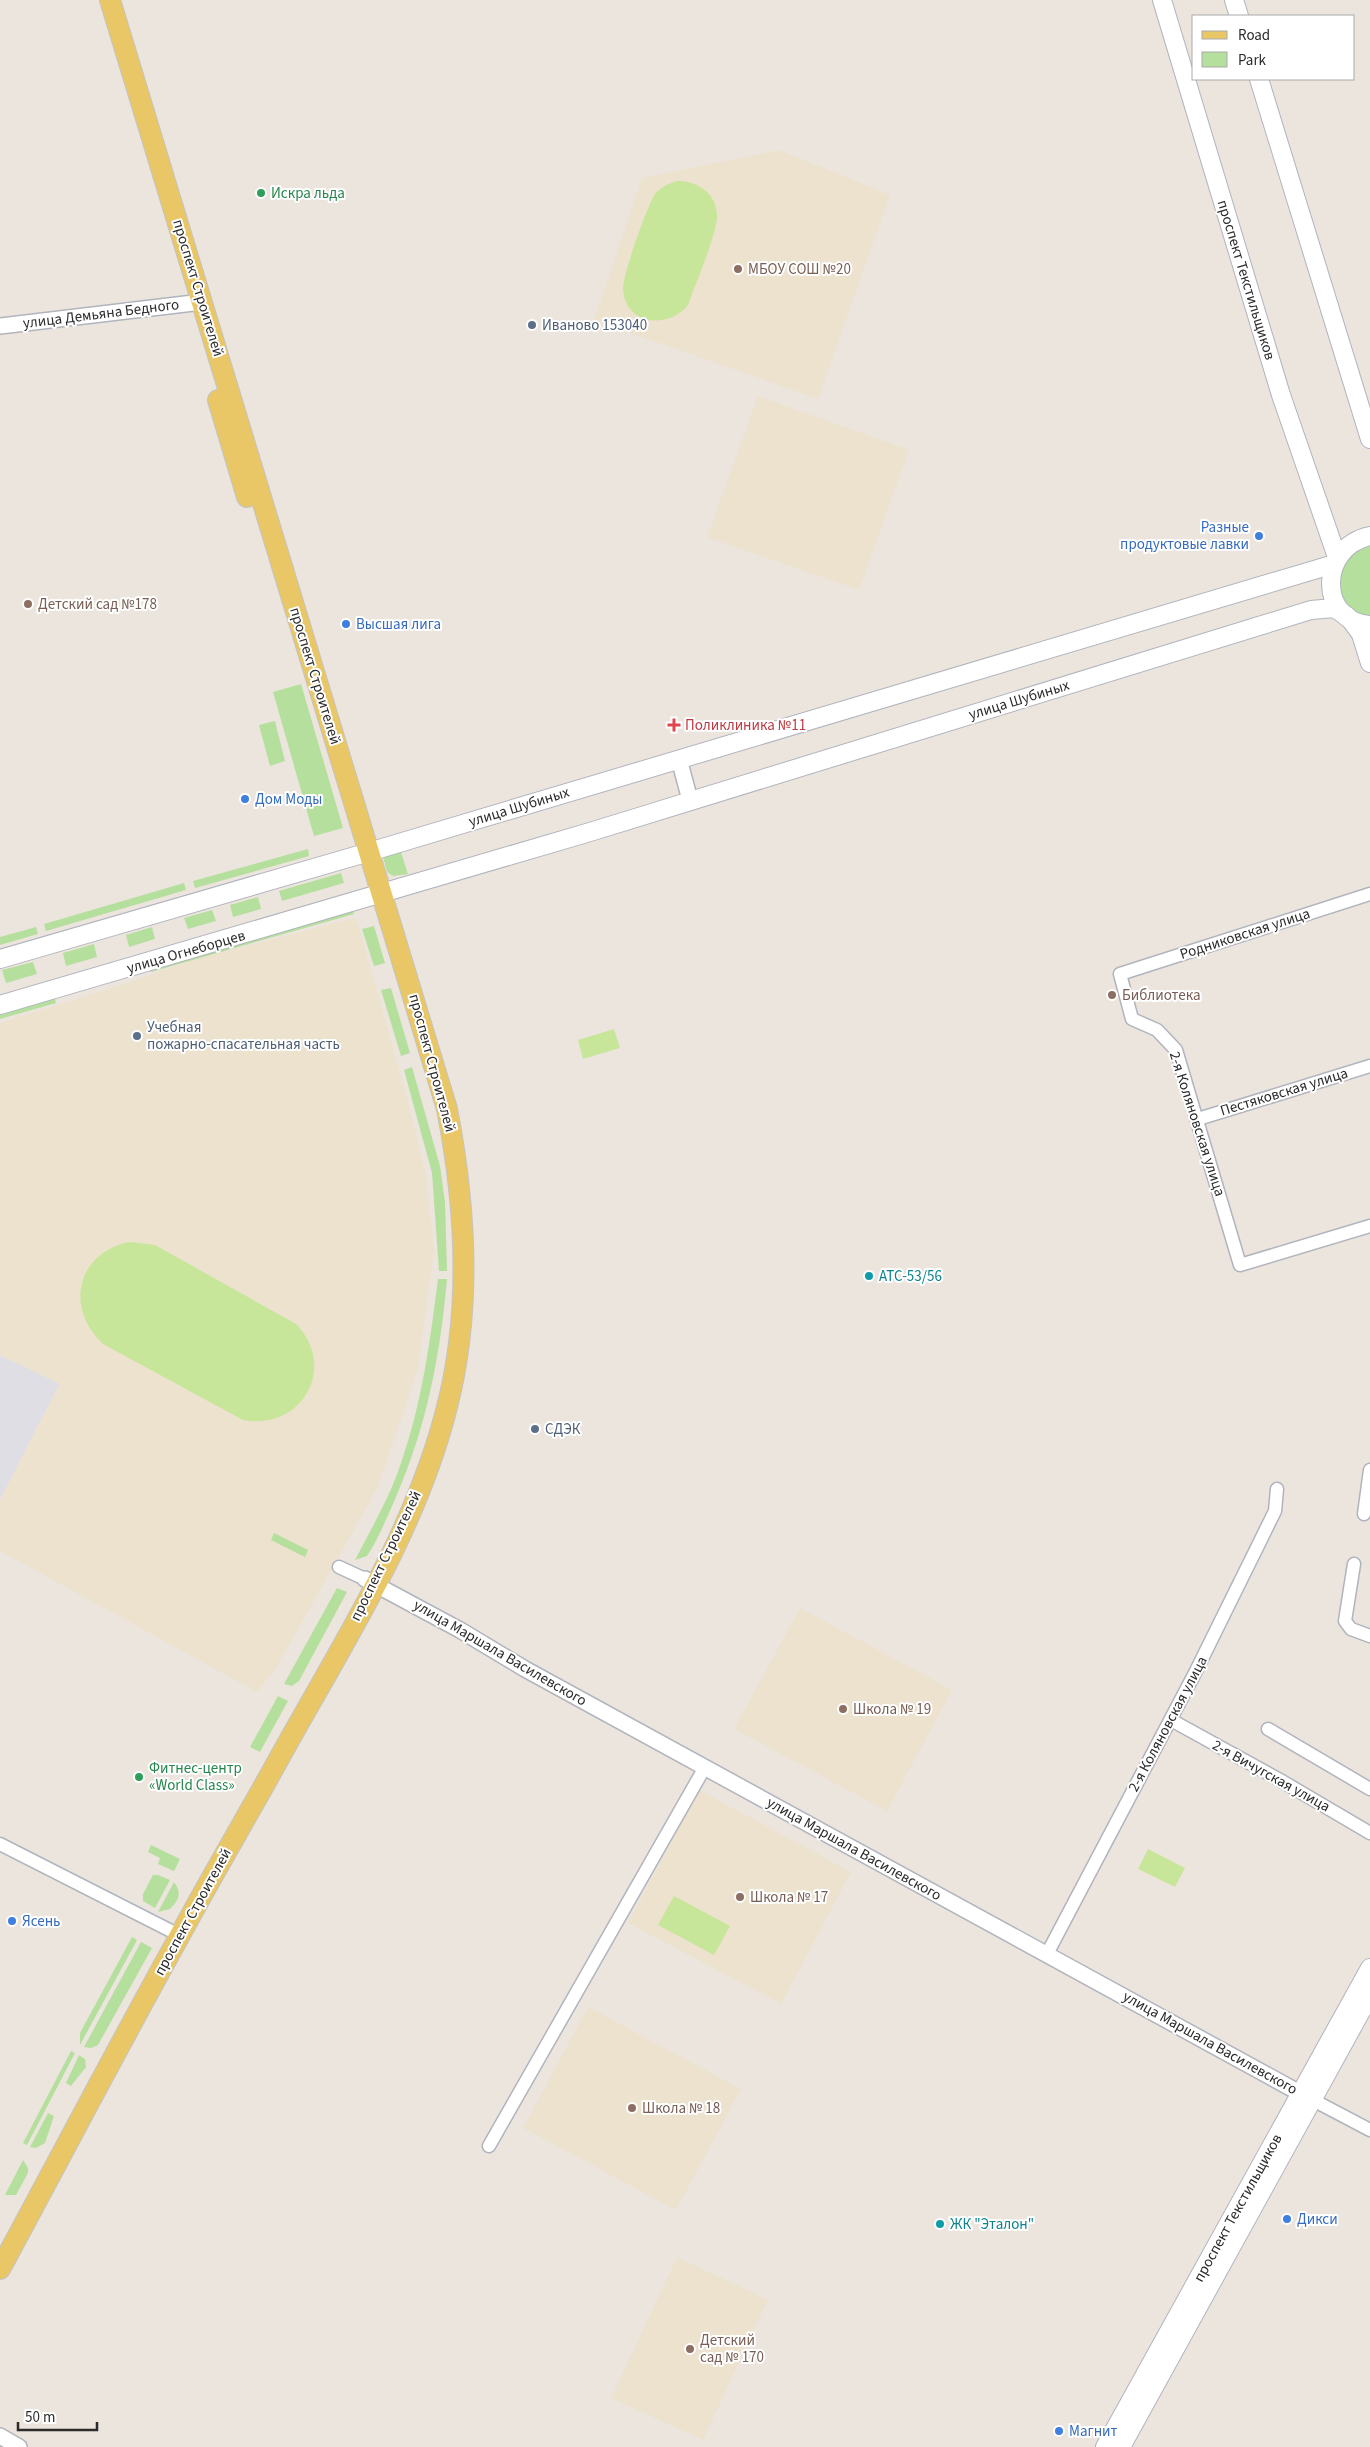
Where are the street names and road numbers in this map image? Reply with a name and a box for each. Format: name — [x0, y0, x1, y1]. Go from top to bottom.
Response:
street label: проспект Текстильщиков — [1212, 197, 1280, 363]
street label: проспект Строителей — [167, 217, 229, 359]
street label: улица Демьяна Бедного — [22, 294, 180, 334]
street label: проспект Строителей — [284, 605, 346, 747]
street label: улица Шубиных — [966, 675, 1072, 725]
street label: улица Шубиных — [466, 782, 572, 832]
street label: Родниковская улица — [1177, 903, 1313, 965]
street label: улица Огнеборцев — [124, 925, 248, 979]
street label: проспект Строителей — [403, 992, 461, 1134]
street label: 2-я Коляновская улица — [1164, 1049, 1230, 1199]
street label: Пестяковская улица — [1218, 1063, 1350, 1121]
street label: проспект Строителей — [345, 1487, 427, 1625]
street label: улица Маршала Василевского — [409, 1595, 591, 1711]
street label: 2-я Коляновская улица — [1123, 1652, 1213, 1796]
street label: 2-я Вичугская улица — [1208, 1735, 1334, 1817]
street label: улица Маршала Василевского — [763, 1792, 945, 1906]
street label: проспект Строителей — [149, 1845, 237, 1979]
street label: улица Маршала Василевского — [1119, 1986, 1301, 2100]
street label: проспект Текстильщиков — [1189, 2130, 1288, 2286]

